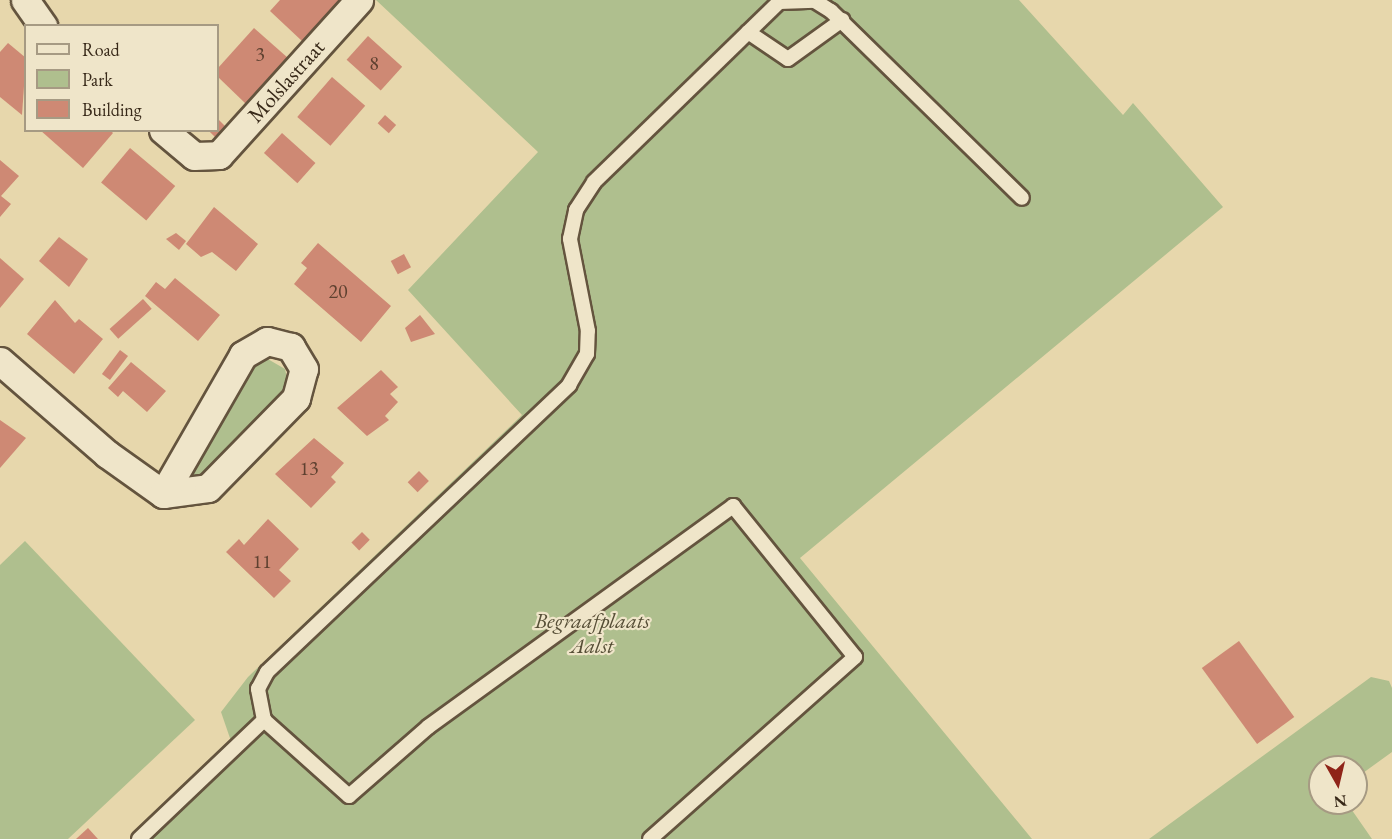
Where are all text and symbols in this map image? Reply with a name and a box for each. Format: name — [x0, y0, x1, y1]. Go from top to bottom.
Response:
legend — [24, 24, 219, 132]
street label: Molslastraat — [242, 34, 330, 128]
text: Road — [82, 38, 120, 61]
house number: 3 — [255, 42, 265, 66]
house number: 8 — [369, 51, 379, 75]
text: Park — [82, 68, 113, 91]
text: Building — [82, 98, 142, 121]
house number: 20 — [328, 279, 348, 303]
house number: 13 — [299, 456, 319, 480]
house number: 11 — [252, 549, 272, 573]
park label: Begraafplaats Aalst — [535, 607, 649, 658]
north arrow — [1308, 755, 1368, 815]
text: N — [1332, 790, 1348, 813]

